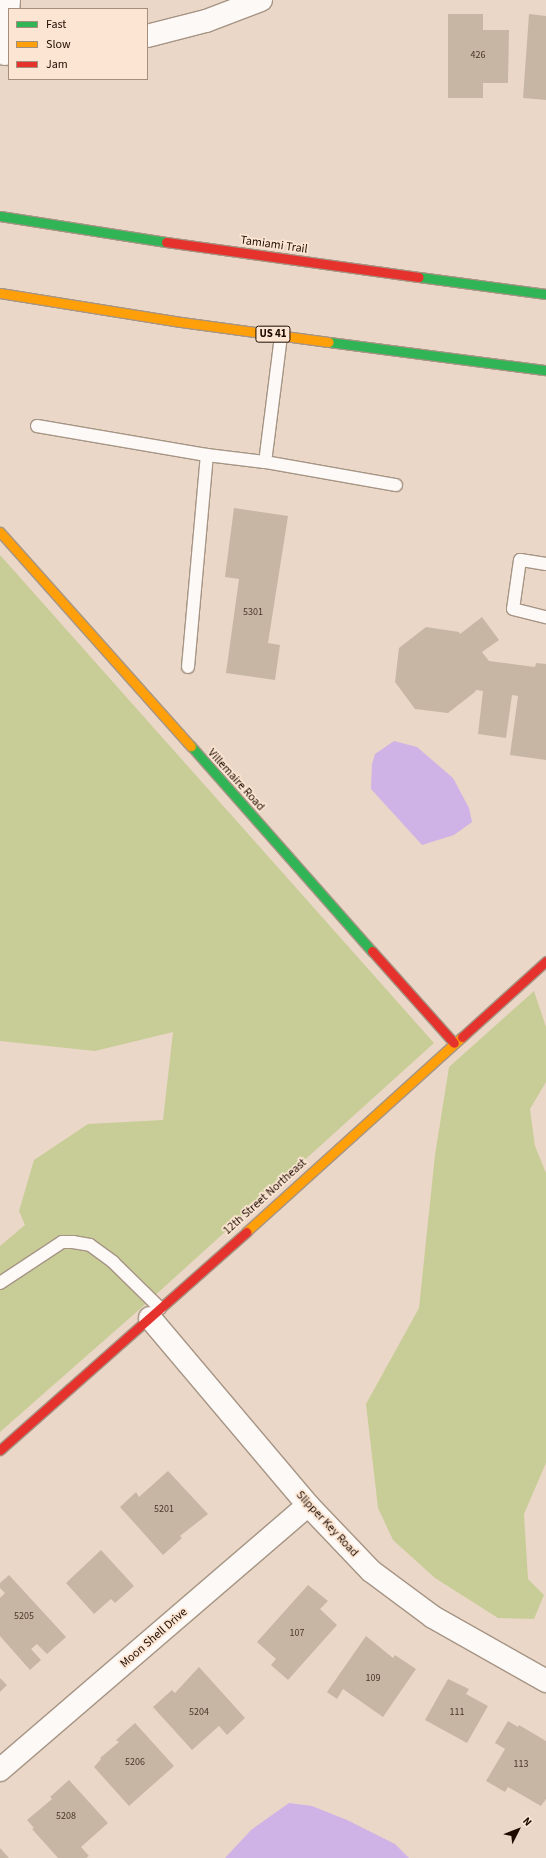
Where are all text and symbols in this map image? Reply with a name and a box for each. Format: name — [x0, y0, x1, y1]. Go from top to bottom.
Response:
legend — [8, 8, 148, 80]
text: Fast — [46, 16, 66, 33]
text: Slow — [46, 36, 71, 53]
house number: 426 — [471, 50, 485, 62]
text: Jam — [46, 56, 68, 73]
street label: Tamiami Trail — [239, 233, 309, 257]
road number: US 41 — [255, 325, 291, 343]
house number: 5301 — [243, 607, 263, 619]
street label: Villemaire Road — [204, 746, 268, 814]
street label: 12th Street Northeast — [220, 1156, 310, 1238]
street label: Slipper Key Road — [293, 1488, 361, 1560]
house number: 5201 — [154, 1504, 174, 1516]
street label: Moon Shell Drive — [118, 1605, 190, 1671]
house number: 5205 — [14, 1611, 34, 1623]
house number: 107 — [290, 1628, 304, 1640]
house number: 109 — [366, 1673, 380, 1685]
house number: 5204 — [189, 1707, 209, 1719]
house number: 111 — [450, 1707, 464, 1719]
house number: 5206 — [125, 1757, 145, 1769]
house number: 113 — [514, 1759, 528, 1771]
north arrow — [498, 1810, 538, 1850]
house number: 5208 — [56, 1811, 76, 1823]
text: N — [519, 1814, 535, 1829]

